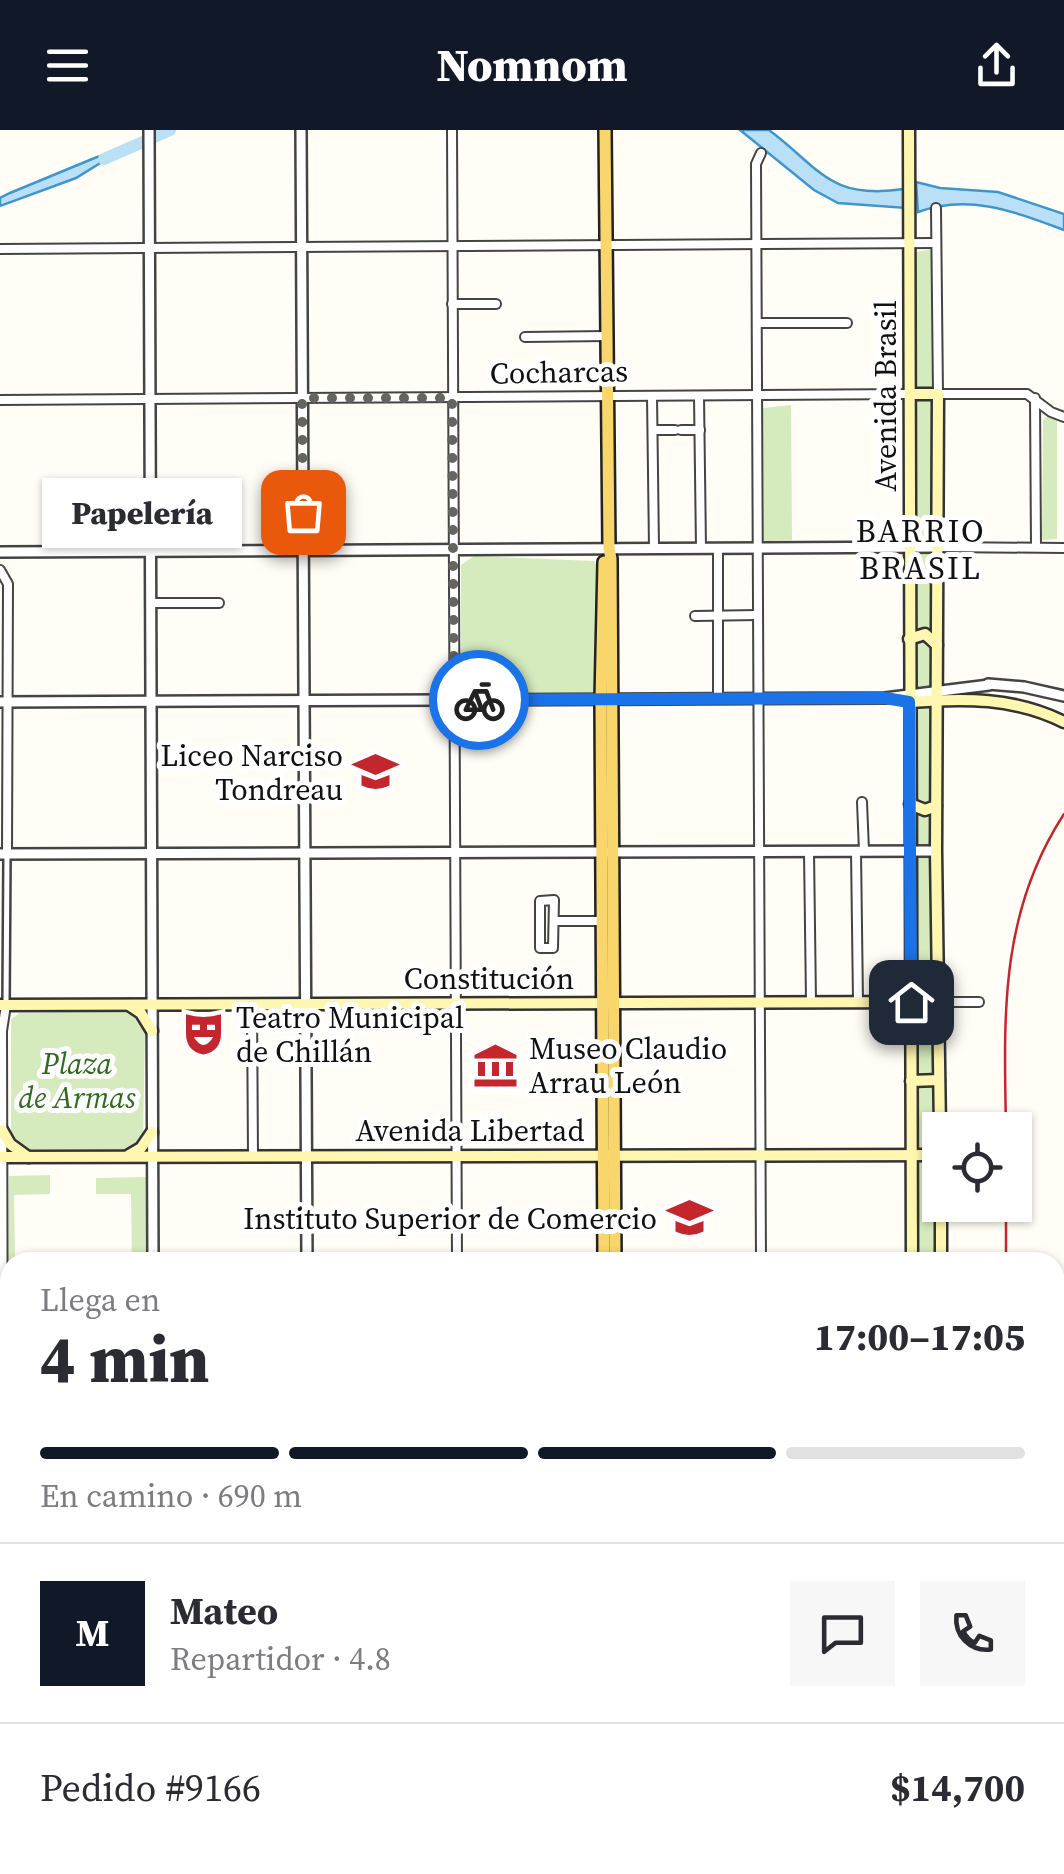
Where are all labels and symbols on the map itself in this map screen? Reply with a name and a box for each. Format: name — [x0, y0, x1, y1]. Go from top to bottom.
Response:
street label: Avenida Brasil — [865, 300, 906, 492]
street label: Cocharcas — [490, 350, 628, 394]
pin — [261, 470, 346, 555]
callout: Papelería — [43, 477, 243, 547]
district label: BARRIO BRASIL — [856, 509, 986, 590]
courier — [429, 650, 529, 750]
place label: Liceo Narciso Tondreau — [161, 735, 343, 810]
school or university icon: Liceo Narciso Tondreau — [352, 748, 400, 796]
street label: Constitución — [404, 958, 574, 999]
pin — [869, 960, 954, 1045]
place label: Teatro Municipal de Chillán — [236, 997, 464, 1072]
theatre icon: Teatro Municipal de Chillán — [179, 1010, 227, 1058]
place label: Museo Claudio Arrau León — [529, 1028, 727, 1103]
museum icon: Museo Claudio Arrau León — [472, 1041, 520, 1089]
park label: Plaza de Armas — [18, 1043, 136, 1118]
street label: Avenida Libertad — [356, 1110, 584, 1151]
school or university icon: Instituto Superior de Comercio — [666, 1194, 714, 1242]
place label: Instituto Superior de Comercio — [243, 1198, 657, 1239]

